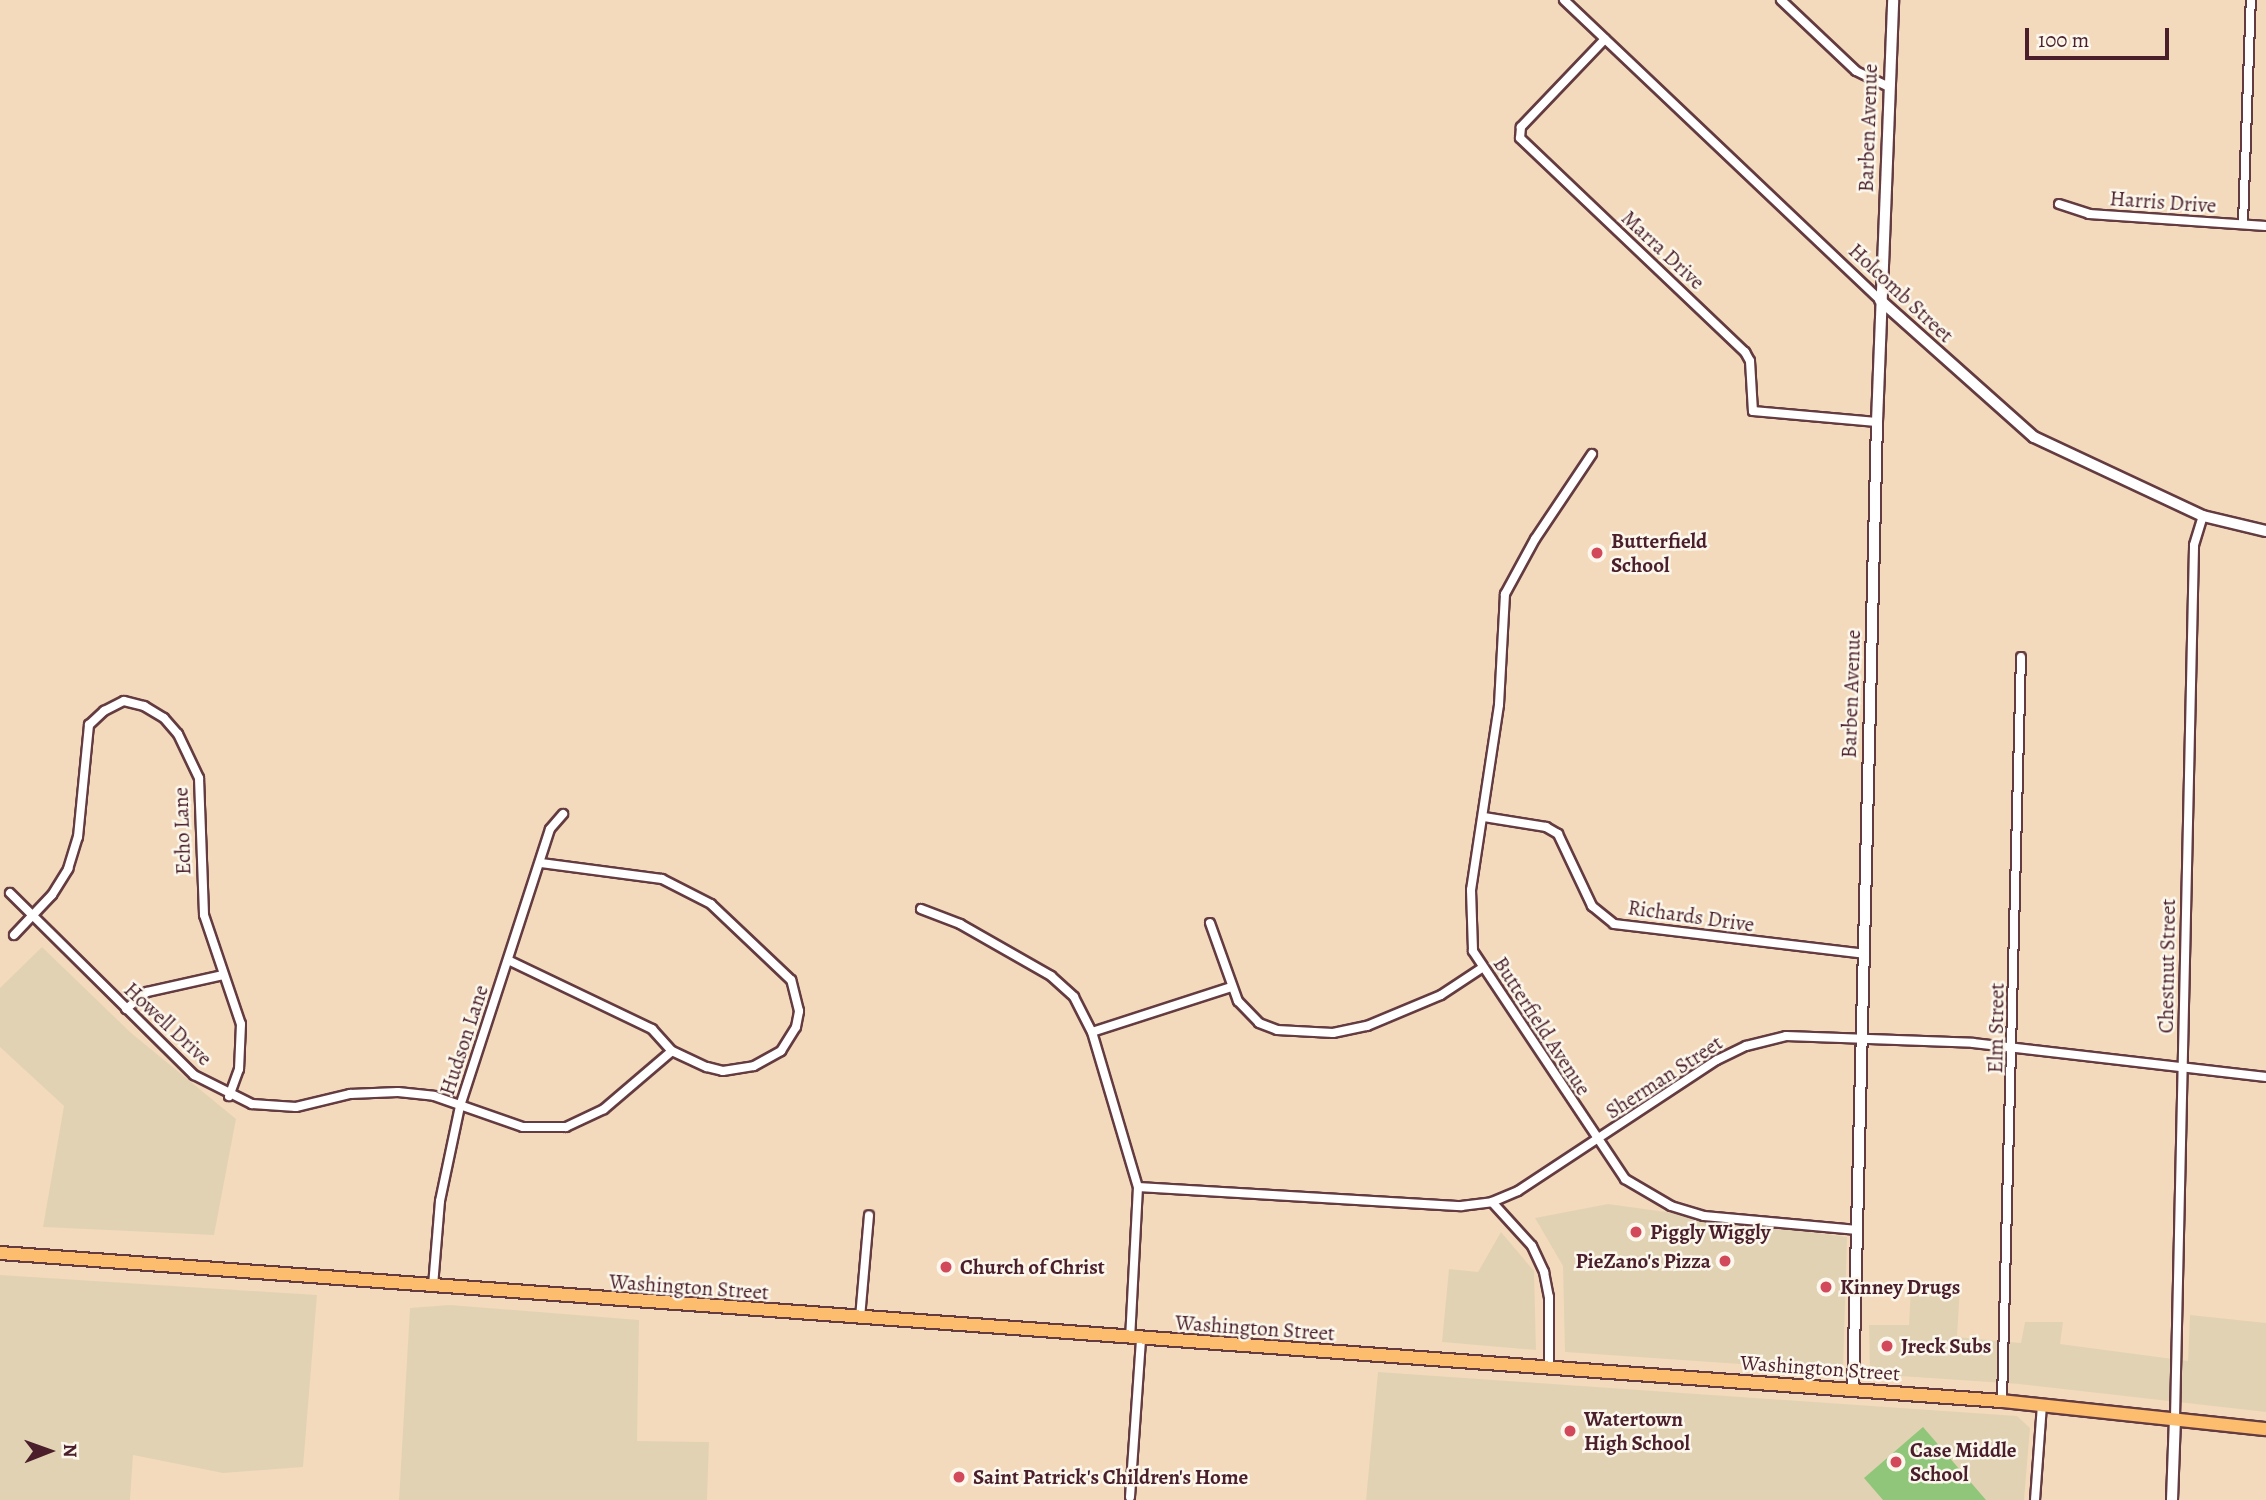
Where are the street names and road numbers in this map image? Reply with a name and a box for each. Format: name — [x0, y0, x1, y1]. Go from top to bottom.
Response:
street label: Barben Avenue — [1853, 63, 1883, 193]
street label: Harris Drive — [2109, 186, 2217, 218]
street label: Marra Drive — [1616, 205, 1710, 295]
street label: Holcomb Street — [1843, 238, 1959, 348]
street label: Barben Avenue — [1836, 629, 1866, 759]
street label: Echo Lane — [168, 787, 196, 875]
street label: Richards Drive — [1626, 895, 1756, 937]
street label: Chestnut Street — [2153, 898, 2181, 1034]
street label: Butterfield Avenue — [1488, 952, 1596, 1100]
street label: Howell Drive — [119, 977, 217, 1071]
street label: Hudson Lane — [434, 982, 494, 1098]
street label: Elm Street — [1983, 982, 2009, 1074]
street label: Sherman Street — [1601, 1030, 1727, 1124]
street label: Washington Street — [608, 1269, 770, 1305]
street label: Washington Street — [1174, 1310, 1336, 1346]
street label: Washington Street — [1739, 1350, 1901, 1386]

